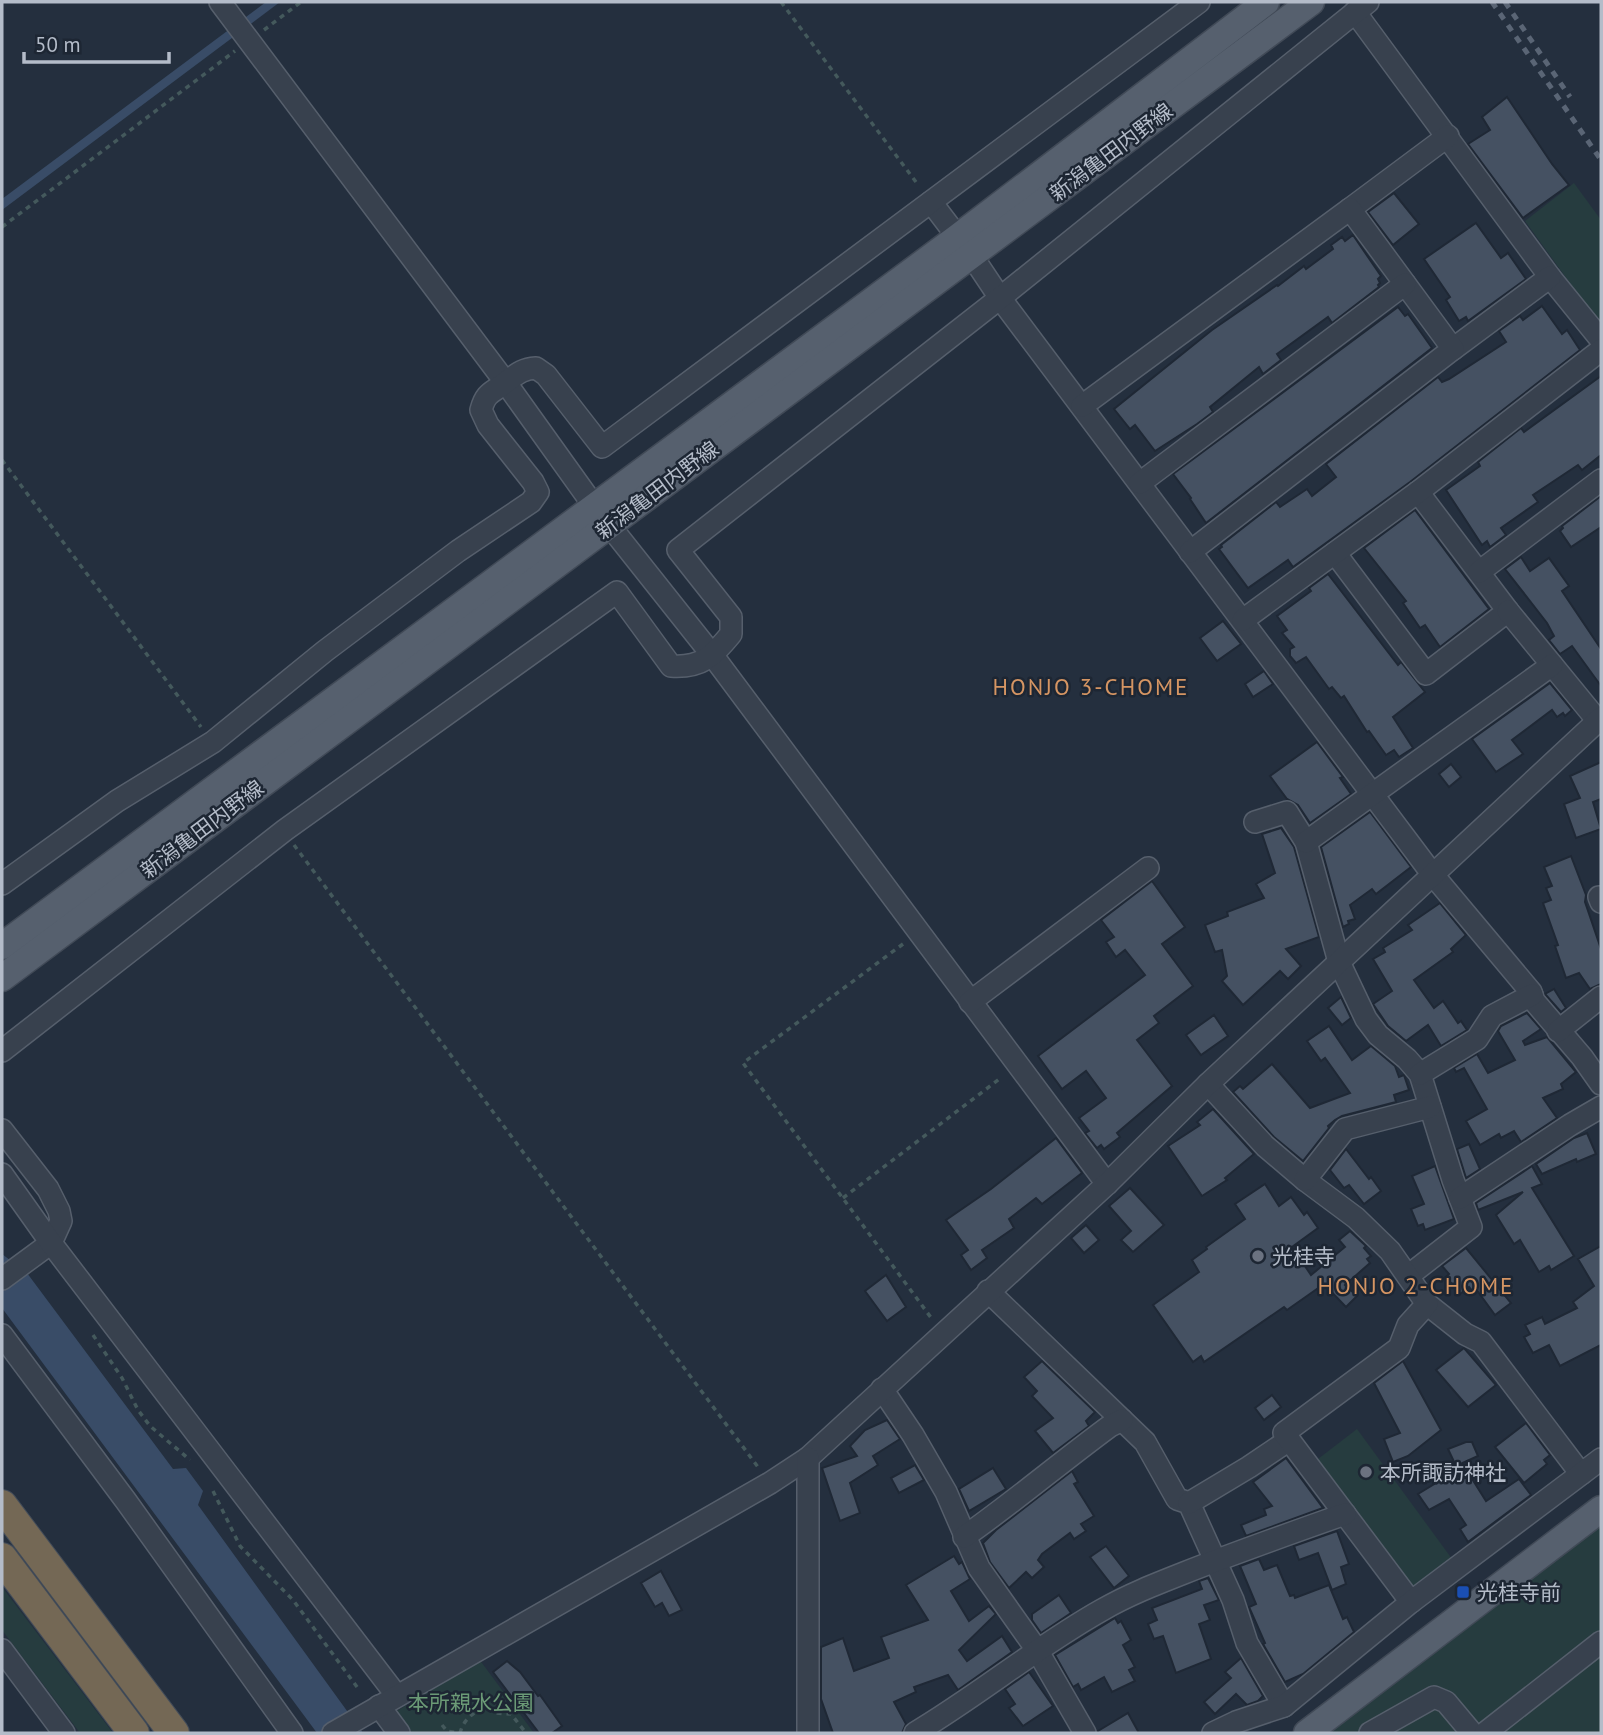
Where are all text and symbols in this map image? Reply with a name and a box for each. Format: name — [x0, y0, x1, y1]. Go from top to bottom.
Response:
scale bar — [24, 21, 170, 65]
text: 50 m — [35, 31, 81, 58]
street label: 新潟亀田内野線 — [1044, 97, 1178, 207]
street label: 新潟亀田内野線 — [590, 435, 724, 545]
district label: HONJO 3-CHOME — [993, 672, 1189, 701]
street label: 新潟亀田内野線 — [135, 774, 269, 884]
place label: 光桂寺 — [1272, 1243, 1335, 1270]
marker: 光桂寺 — [1250, 1248, 1266, 1264]
district label: HONJO 2-CHOME — [1318, 1271, 1514, 1300]
place label: 本所諏訪神社 — [1380, 1459, 1506, 1486]
marker: 本所諏訪神社 — [1358, 1464, 1374, 1480]
place label: 光桂寺前 — [1477, 1579, 1561, 1606]
marker: 光桂寺前 — [1455, 1584, 1471, 1600]
park label: 本所親水公園 — [408, 1689, 534, 1716]

